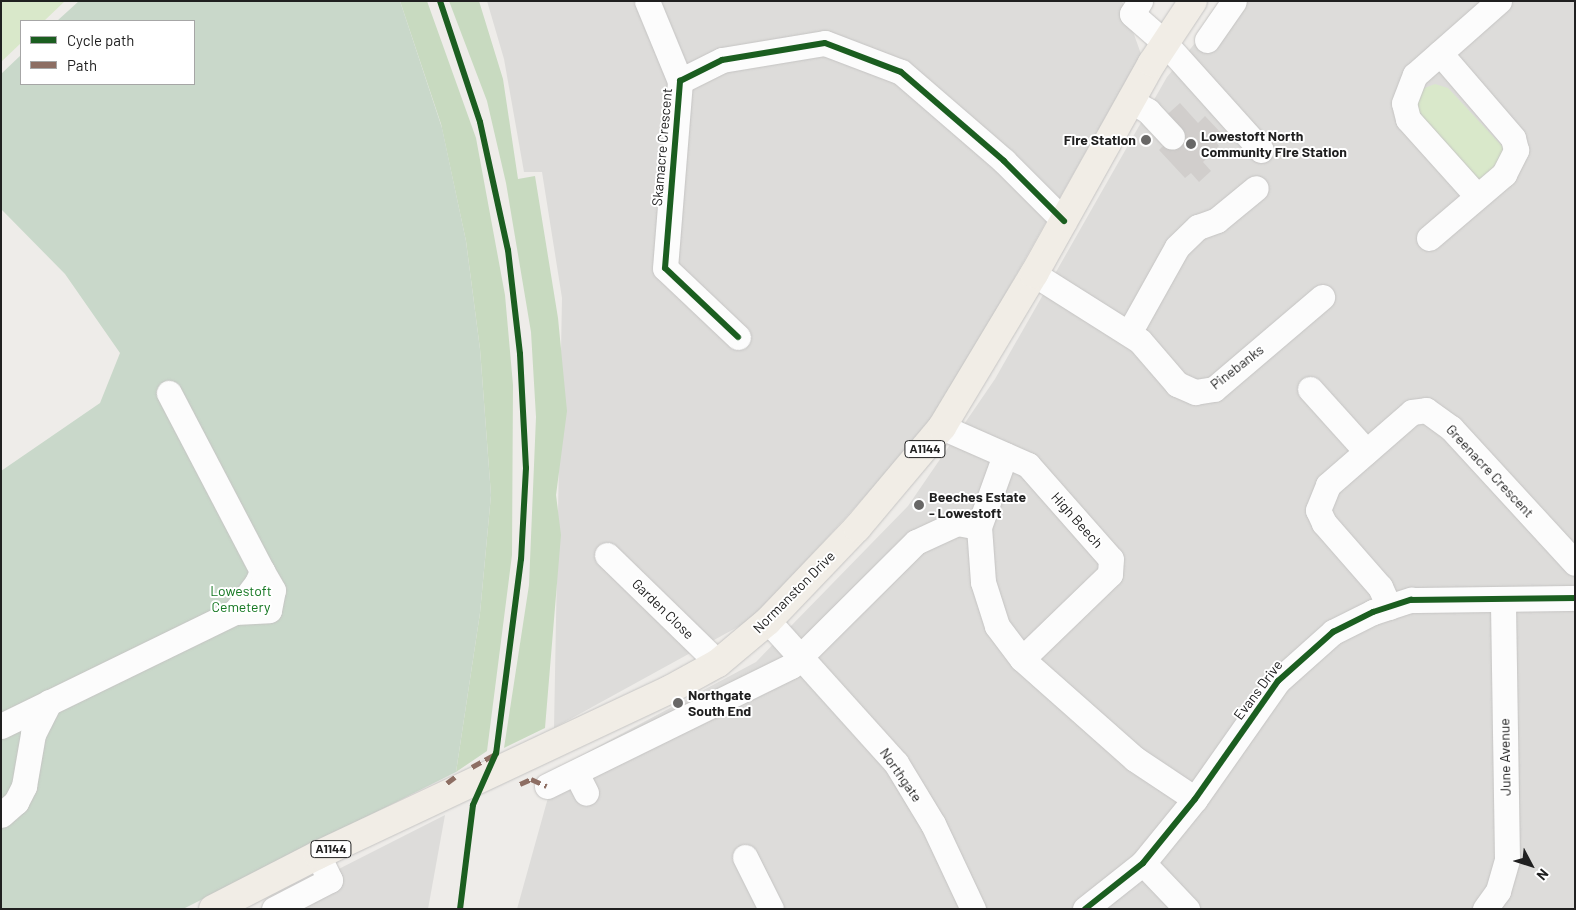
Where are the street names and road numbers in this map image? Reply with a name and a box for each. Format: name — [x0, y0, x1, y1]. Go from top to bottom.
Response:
street label: Skamacre Crescent — [648, 87, 676, 207]
street label: Pinebanks — [1207, 341, 1267, 393]
street label: Greenacre Crescent — [1443, 421, 1537, 521]
road number: A1144 — [904, 439, 946, 458]
street label: High Beech — [1048, 489, 1106, 551]
street label: Normanston Drive — [749, 547, 839, 637]
street label: Garden Close — [629, 575, 697, 643]
street label: Evans Drive — [1230, 657, 1286, 723]
street label: June Avenue — [1496, 718, 1514, 796]
street label: Northgate — [876, 745, 926, 805]
road number: A1144 — [310, 840, 352, 859]

